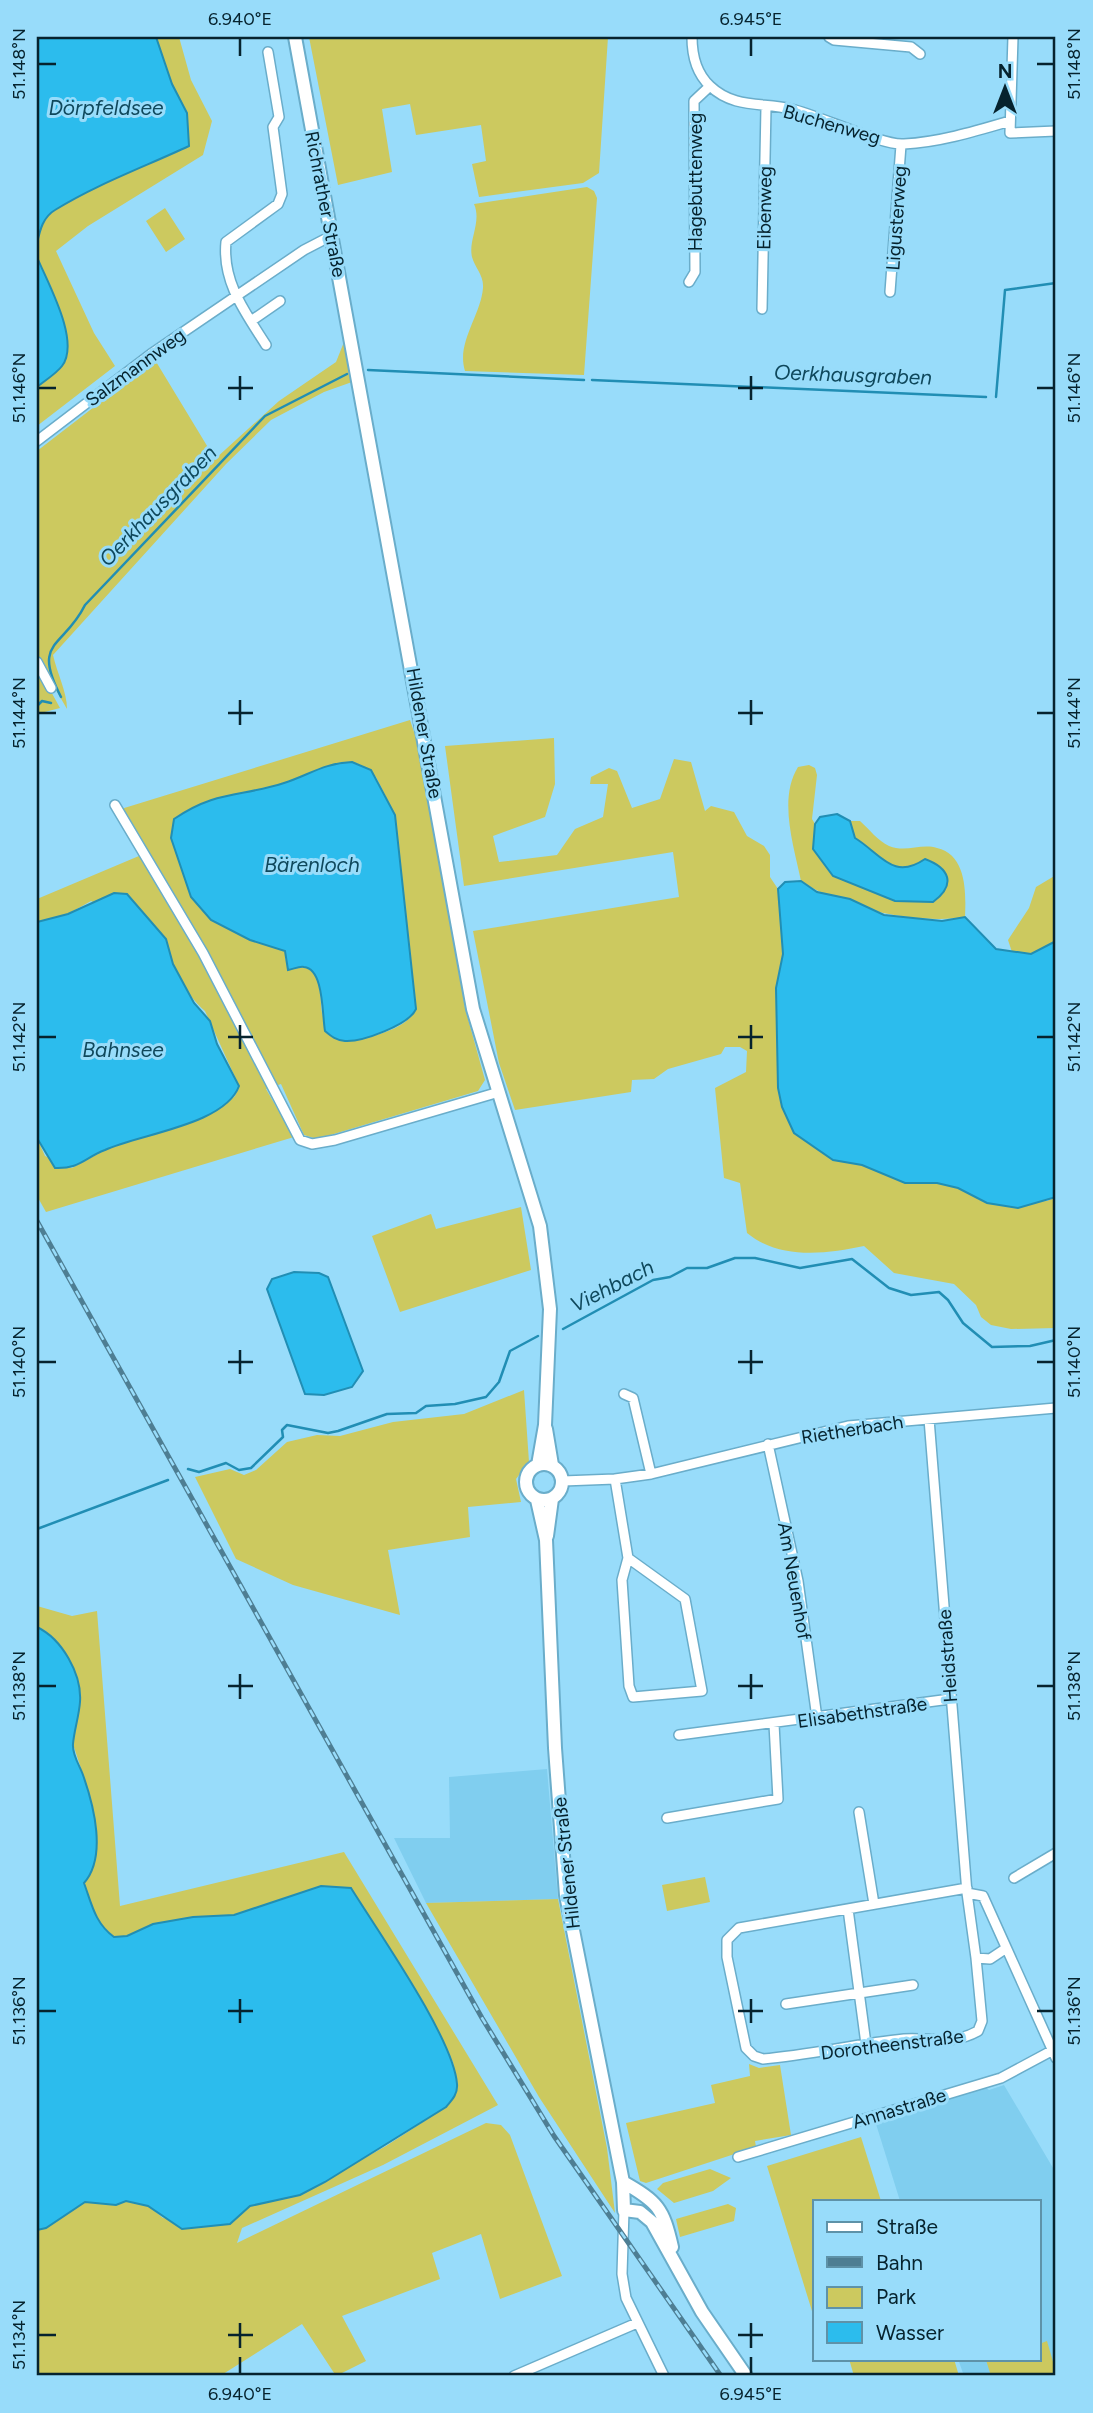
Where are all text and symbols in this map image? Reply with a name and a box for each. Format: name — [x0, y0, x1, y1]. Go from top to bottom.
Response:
text: 6.940°E — [208, 8, 272, 30]
text: 6.945°E — [720, 8, 782, 30]
text: 51.148°N — [8, 28, 30, 100]
text: 51.148°N — [1063, 28, 1085, 100]
north arrow — [970, 52, 1040, 122]
text: N — [998, 60, 1012, 83]
water label: Dörpfeldsee — [48, 95, 164, 120]
street label: Buchenweg — [781, 100, 883, 149]
street label: Hagebuttenweg — [684, 113, 707, 251]
street label: Richrather Straße — [300, 129, 351, 279]
street label: Ligusterweg — [881, 165, 912, 271]
street label: Eibenweg — [752, 166, 777, 250]
street label: Salzmannweg — [81, 323, 190, 411]
text: 51.146°N — [8, 353, 30, 423]
text: 51.146°N — [1063, 353, 1085, 423]
water label: Oerkhausgraben — [774, 359, 933, 390]
water label: Oerkhausgraben — [94, 440, 222, 571]
street label: Hildener Straße — [402, 666, 447, 800]
text: 51.144°N — [8, 677, 30, 749]
text: 51.144°N — [1063, 677, 1085, 749]
water label: Bärenloch — [264, 852, 360, 877]
text: 51.142°N — [8, 1002, 30, 1072]
text: 51.142°N — [1063, 1002, 1085, 1072]
water label: Bahnsee — [82, 1037, 164, 1062]
water label: Viehbach — [566, 1254, 658, 1317]
text: 51.140°N — [8, 1326, 30, 1398]
text: 51.140°N — [1063, 1326, 1085, 1398]
street label: Rietherbach — [799, 1410, 905, 1449]
street label: Am Neuenhof — [773, 1520, 816, 1642]
street label: Heidstraße — [933, 1609, 962, 1703]
text: 51.138°N — [8, 1651, 30, 1721]
text: 51.138°N — [1063, 1651, 1085, 1721]
street label: Elisabethstraße — [796, 1692, 928, 1733]
street label: Hildener Straße — [548, 1796, 585, 1930]
text: 51.136°N — [8, 1976, 30, 2046]
text: 51.136°N — [1063, 1976, 1085, 2046]
street label: Dorotheenstraße — [819, 2024, 965, 2065]
street label: Annastraße — [849, 2083, 949, 2134]
legend — [813, 2200, 1040, 2360]
text: Straße — [876, 2214, 938, 2239]
text: Bahn — [876, 2250, 923, 2275]
text: Park — [876, 2284, 917, 2309]
text: 51.134°N — [8, 2300, 30, 2370]
text: Wasser — [876, 2320, 944, 2345]
text: 6.940°E — [208, 2383, 272, 2405]
text: 6.945°E — [720, 2383, 782, 2405]

